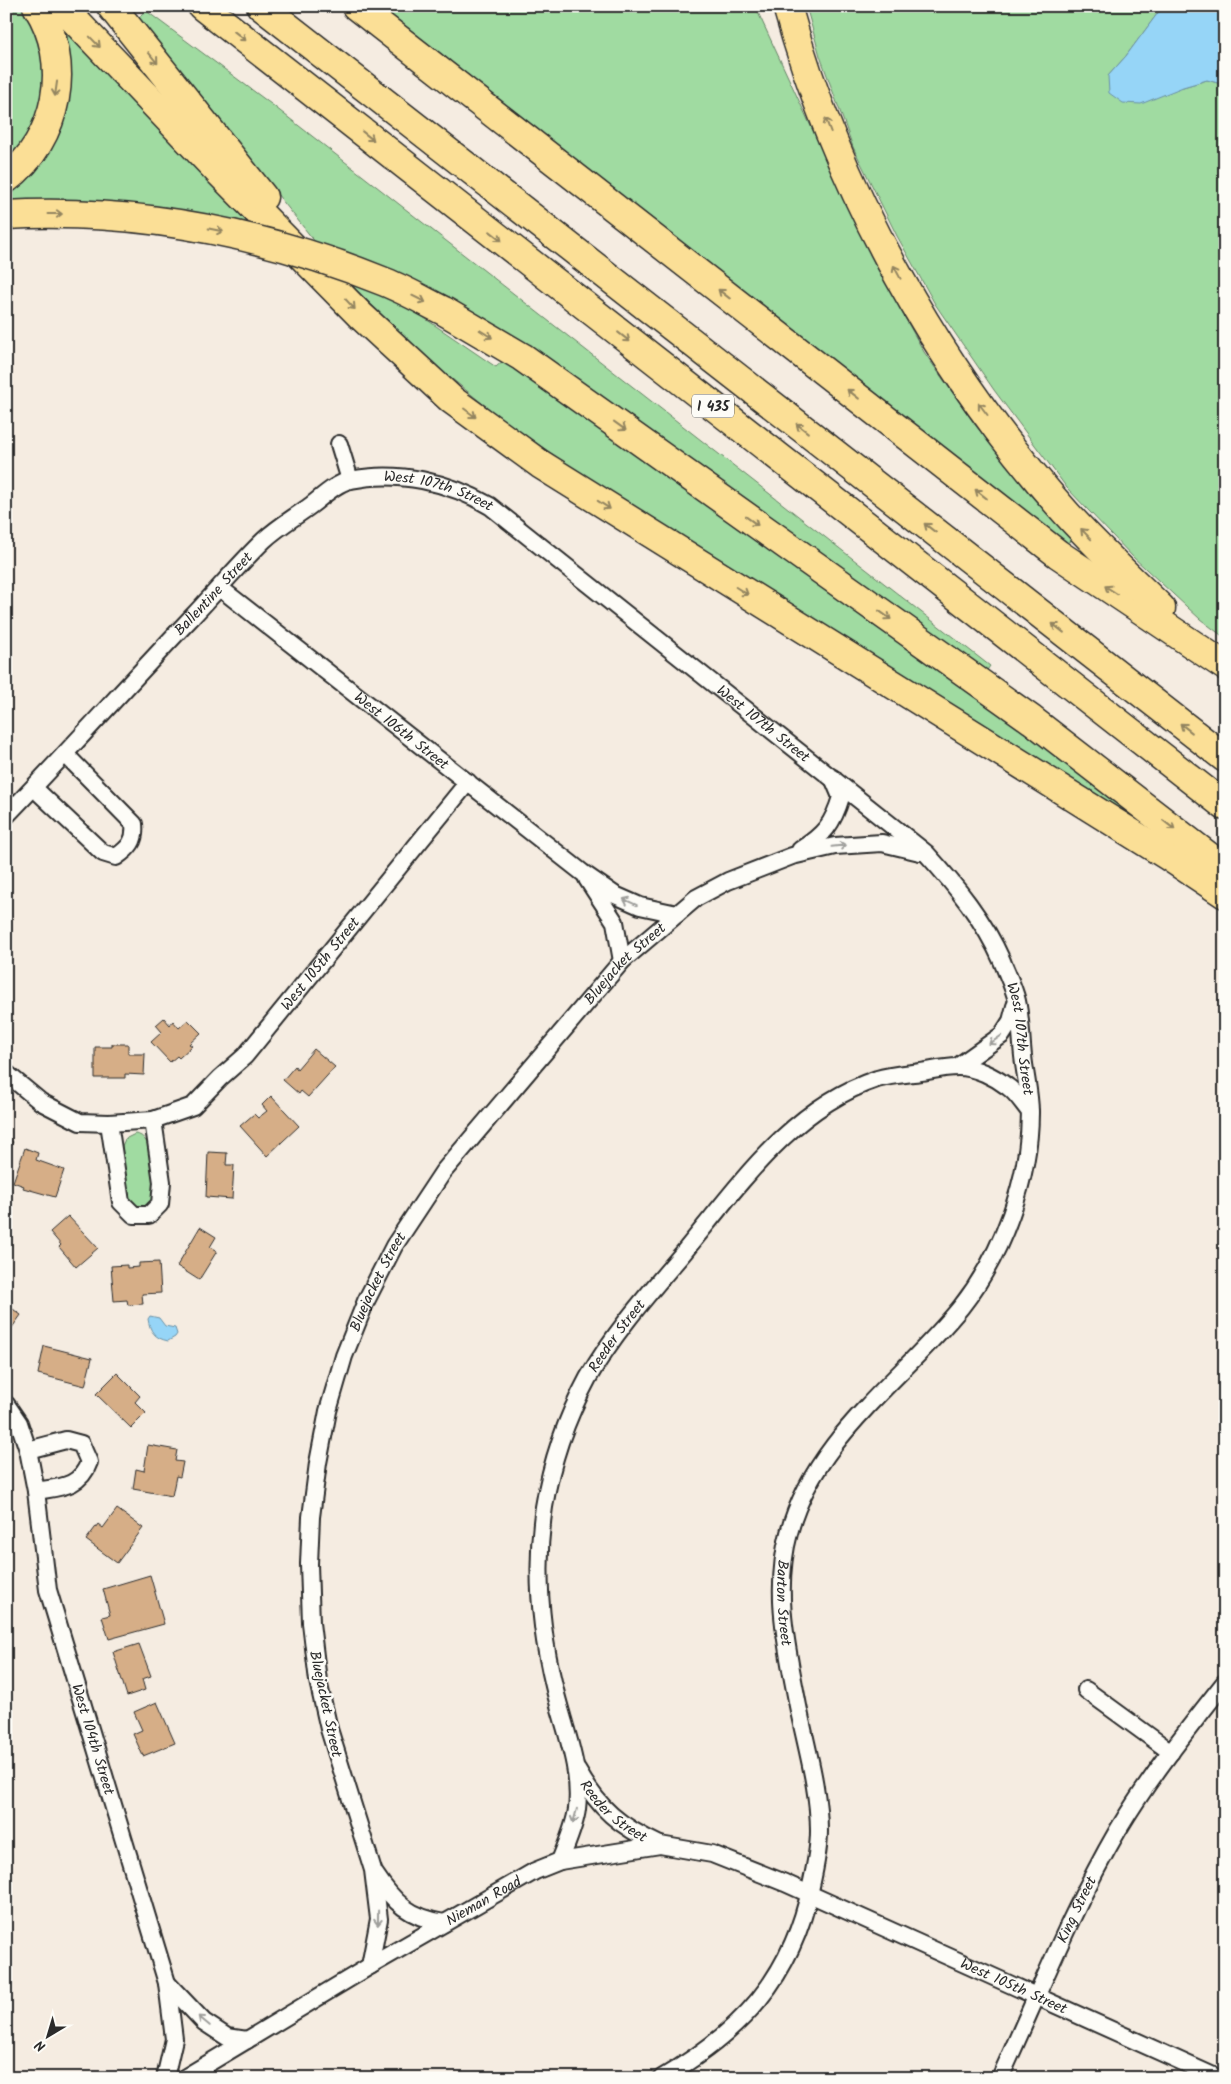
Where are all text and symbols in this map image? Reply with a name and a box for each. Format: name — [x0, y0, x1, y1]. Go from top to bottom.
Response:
one-way arrow — [233, 31, 246, 42]
one-way arrow — [89, 35, 101, 48]
one-way arrow — [148, 51, 159, 64]
one-way arrow — [51, 81, 61, 97]
one-way arrow — [822, 118, 832, 133]
one-way arrow — [361, 131, 374, 142]
one-way arrow — [46, 209, 63, 219]
one-way arrow — [208, 226, 224, 236]
one-way arrow — [489, 231, 502, 242]
one-way arrow — [892, 264, 902, 279]
one-way arrow — [718, 288, 731, 299]
one-way arrow — [412, 294, 427, 304]
one-way arrow — [344, 298, 356, 311]
one-way arrow — [479, 330, 493, 340]
one-way arrow — [617, 331, 630, 342]
one-way arrow — [846, 388, 859, 399]
road number: I 435 — [692, 394, 734, 418]
one-way arrow — [977, 403, 988, 416]
one-way arrow — [463, 408, 476, 419]
one-way arrow — [613, 421, 627, 431]
one-way arrow — [795, 423, 809, 433]
street label: West 107th Street — [383, 465, 498, 519]
one-way arrow — [975, 488, 988, 499]
one-way arrow — [596, 500, 610, 510]
one-way arrow — [745, 516, 759, 526]
one-way arrow — [923, 523, 937, 533]
one-way arrow — [1080, 528, 1092, 541]
street label: Ballentine Street — [169, 547, 259, 642]
one-way arrow — [1105, 585, 1119, 595]
one-way arrow — [734, 587, 748, 597]
one-way arrow — [877, 610, 891, 620]
one-way arrow — [1051, 623, 1065, 633]
street label: West 107th Street — [711, 680, 815, 769]
street label: West 106th Street — [348, 686, 454, 777]
one-way arrow — [1179, 723, 1193, 733]
one-way arrow — [1162, 819, 1175, 830]
one-way arrow — [831, 841, 847, 851]
one-way arrow — [623, 896, 638, 906]
street label: West 105th Street — [275, 912, 367, 1016]
street label: Bluejacket Street — [579, 917, 672, 1011]
street label: West 107th Street — [999, 979, 1040, 1097]
one-way arrow — [989, 1035, 1003, 1045]
street label: Bluejacket Street — [344, 1227, 413, 1335]
street label: Reeder Street — [583, 1294, 652, 1378]
street label: Barton Street — [769, 1559, 798, 1648]
street label: Bluejacket Street — [302, 1649, 348, 1760]
street label: West 104th Street — [64, 1681, 120, 1798]
street label: Reeder Street — [573, 1775, 651, 1850]
one-way arrow — [570, 1807, 579, 1823]
street label: Nieman Road — [442, 1870, 527, 1933]
street label: King Street — [1051, 1872, 1104, 1947]
one-way arrow — [373, 1910, 383, 1926]
street label: West 105th Street — [956, 1952, 1071, 2022]
north arrow — [22, 2012, 72, 2062]
one-way arrow — [197, 2015, 210, 2026]
text: N — [30, 2034, 51, 2057]

